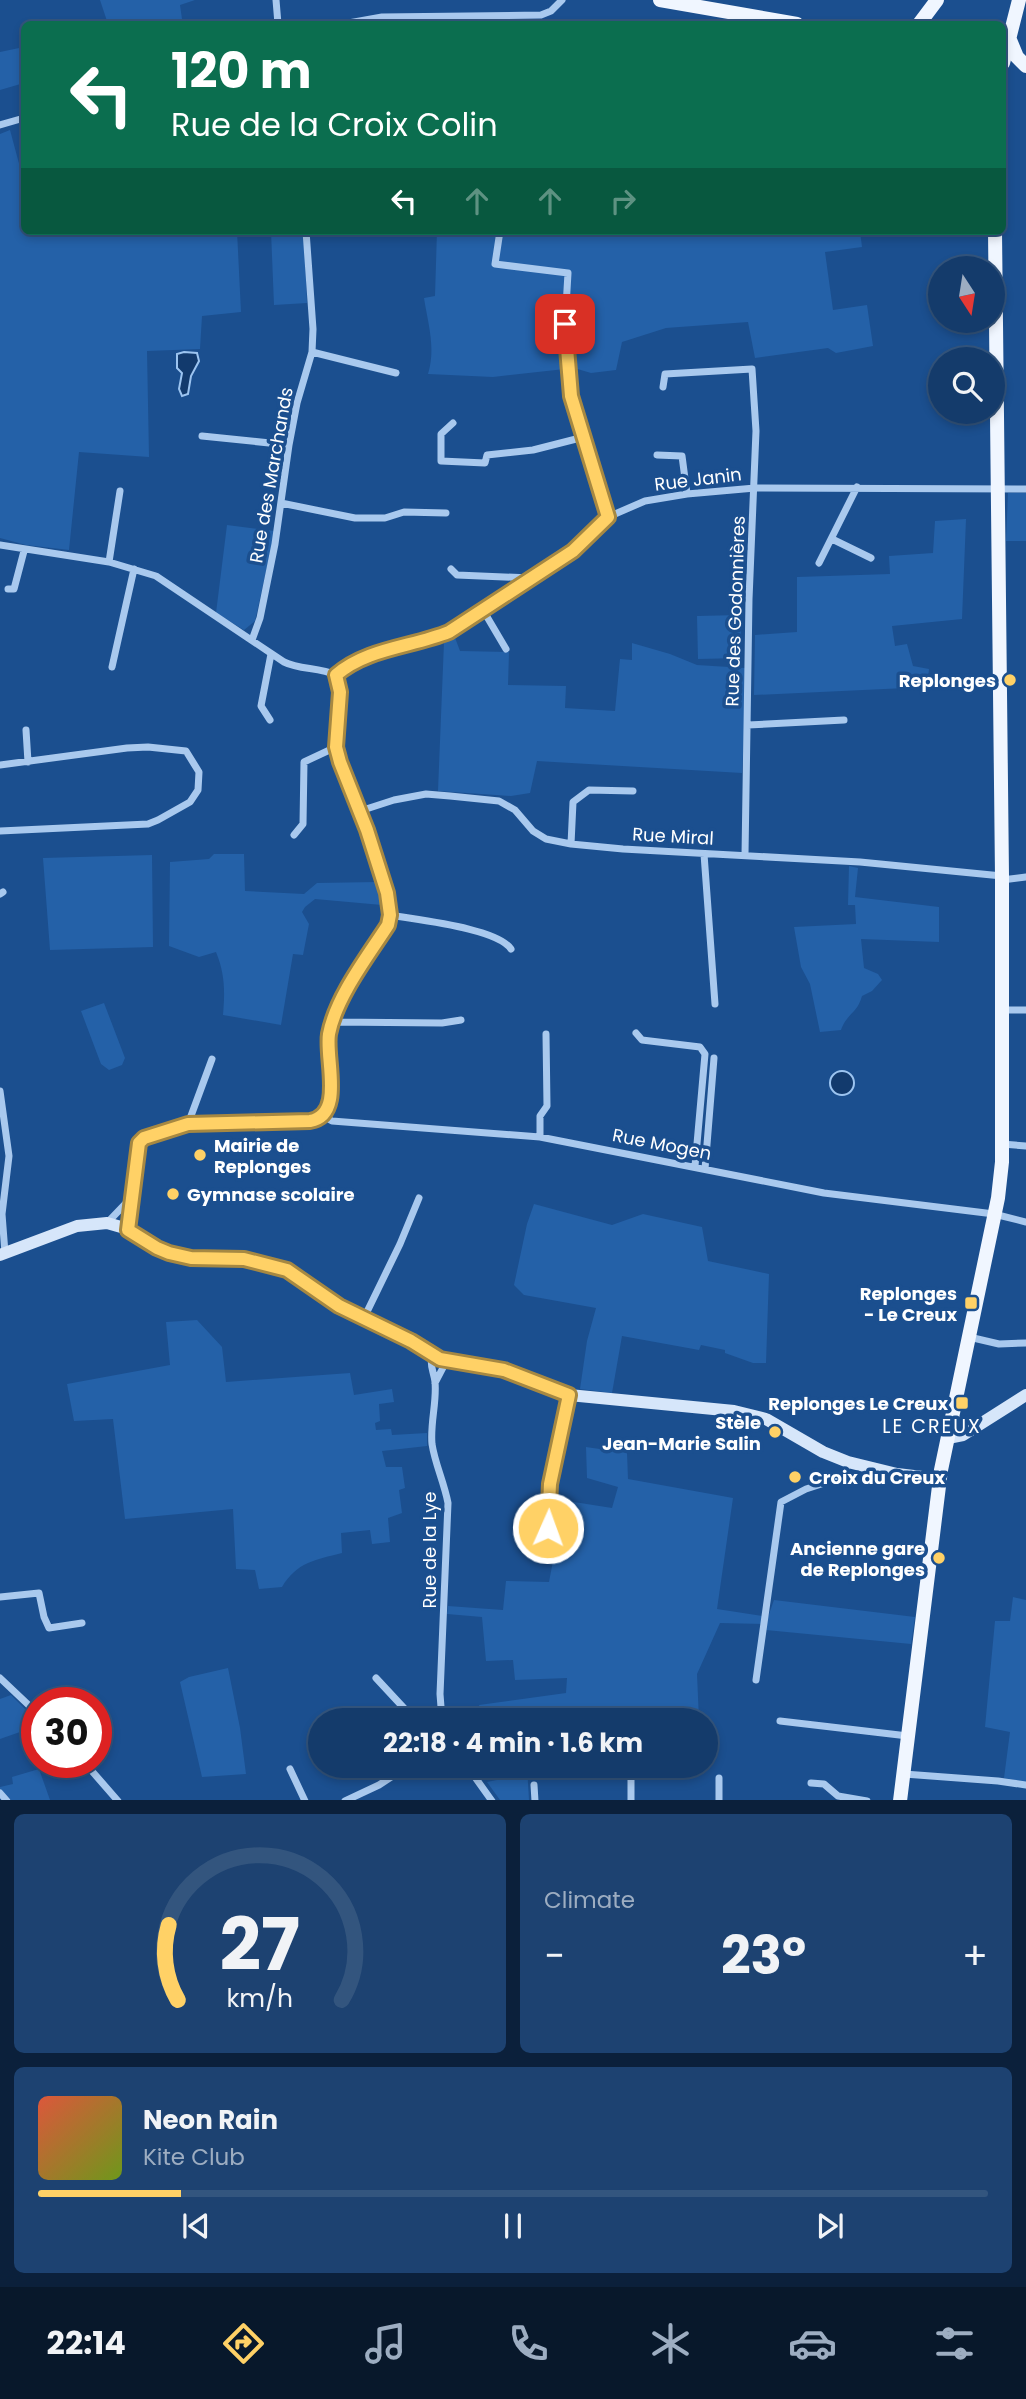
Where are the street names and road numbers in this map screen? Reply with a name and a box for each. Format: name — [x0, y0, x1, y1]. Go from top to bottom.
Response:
street label: Rue des Marchands — [243, 385, 299, 565]
street label: Rue Janin — [653, 461, 743, 497]
street label: Rue des Godonnières — [719, 515, 751, 707]
street label: Rue Miral — [632, 821, 714, 851]
street label: Rue Mogen — [610, 1122, 714, 1166]
street label: Rue de la Lye — [417, 1491, 442, 1609]

